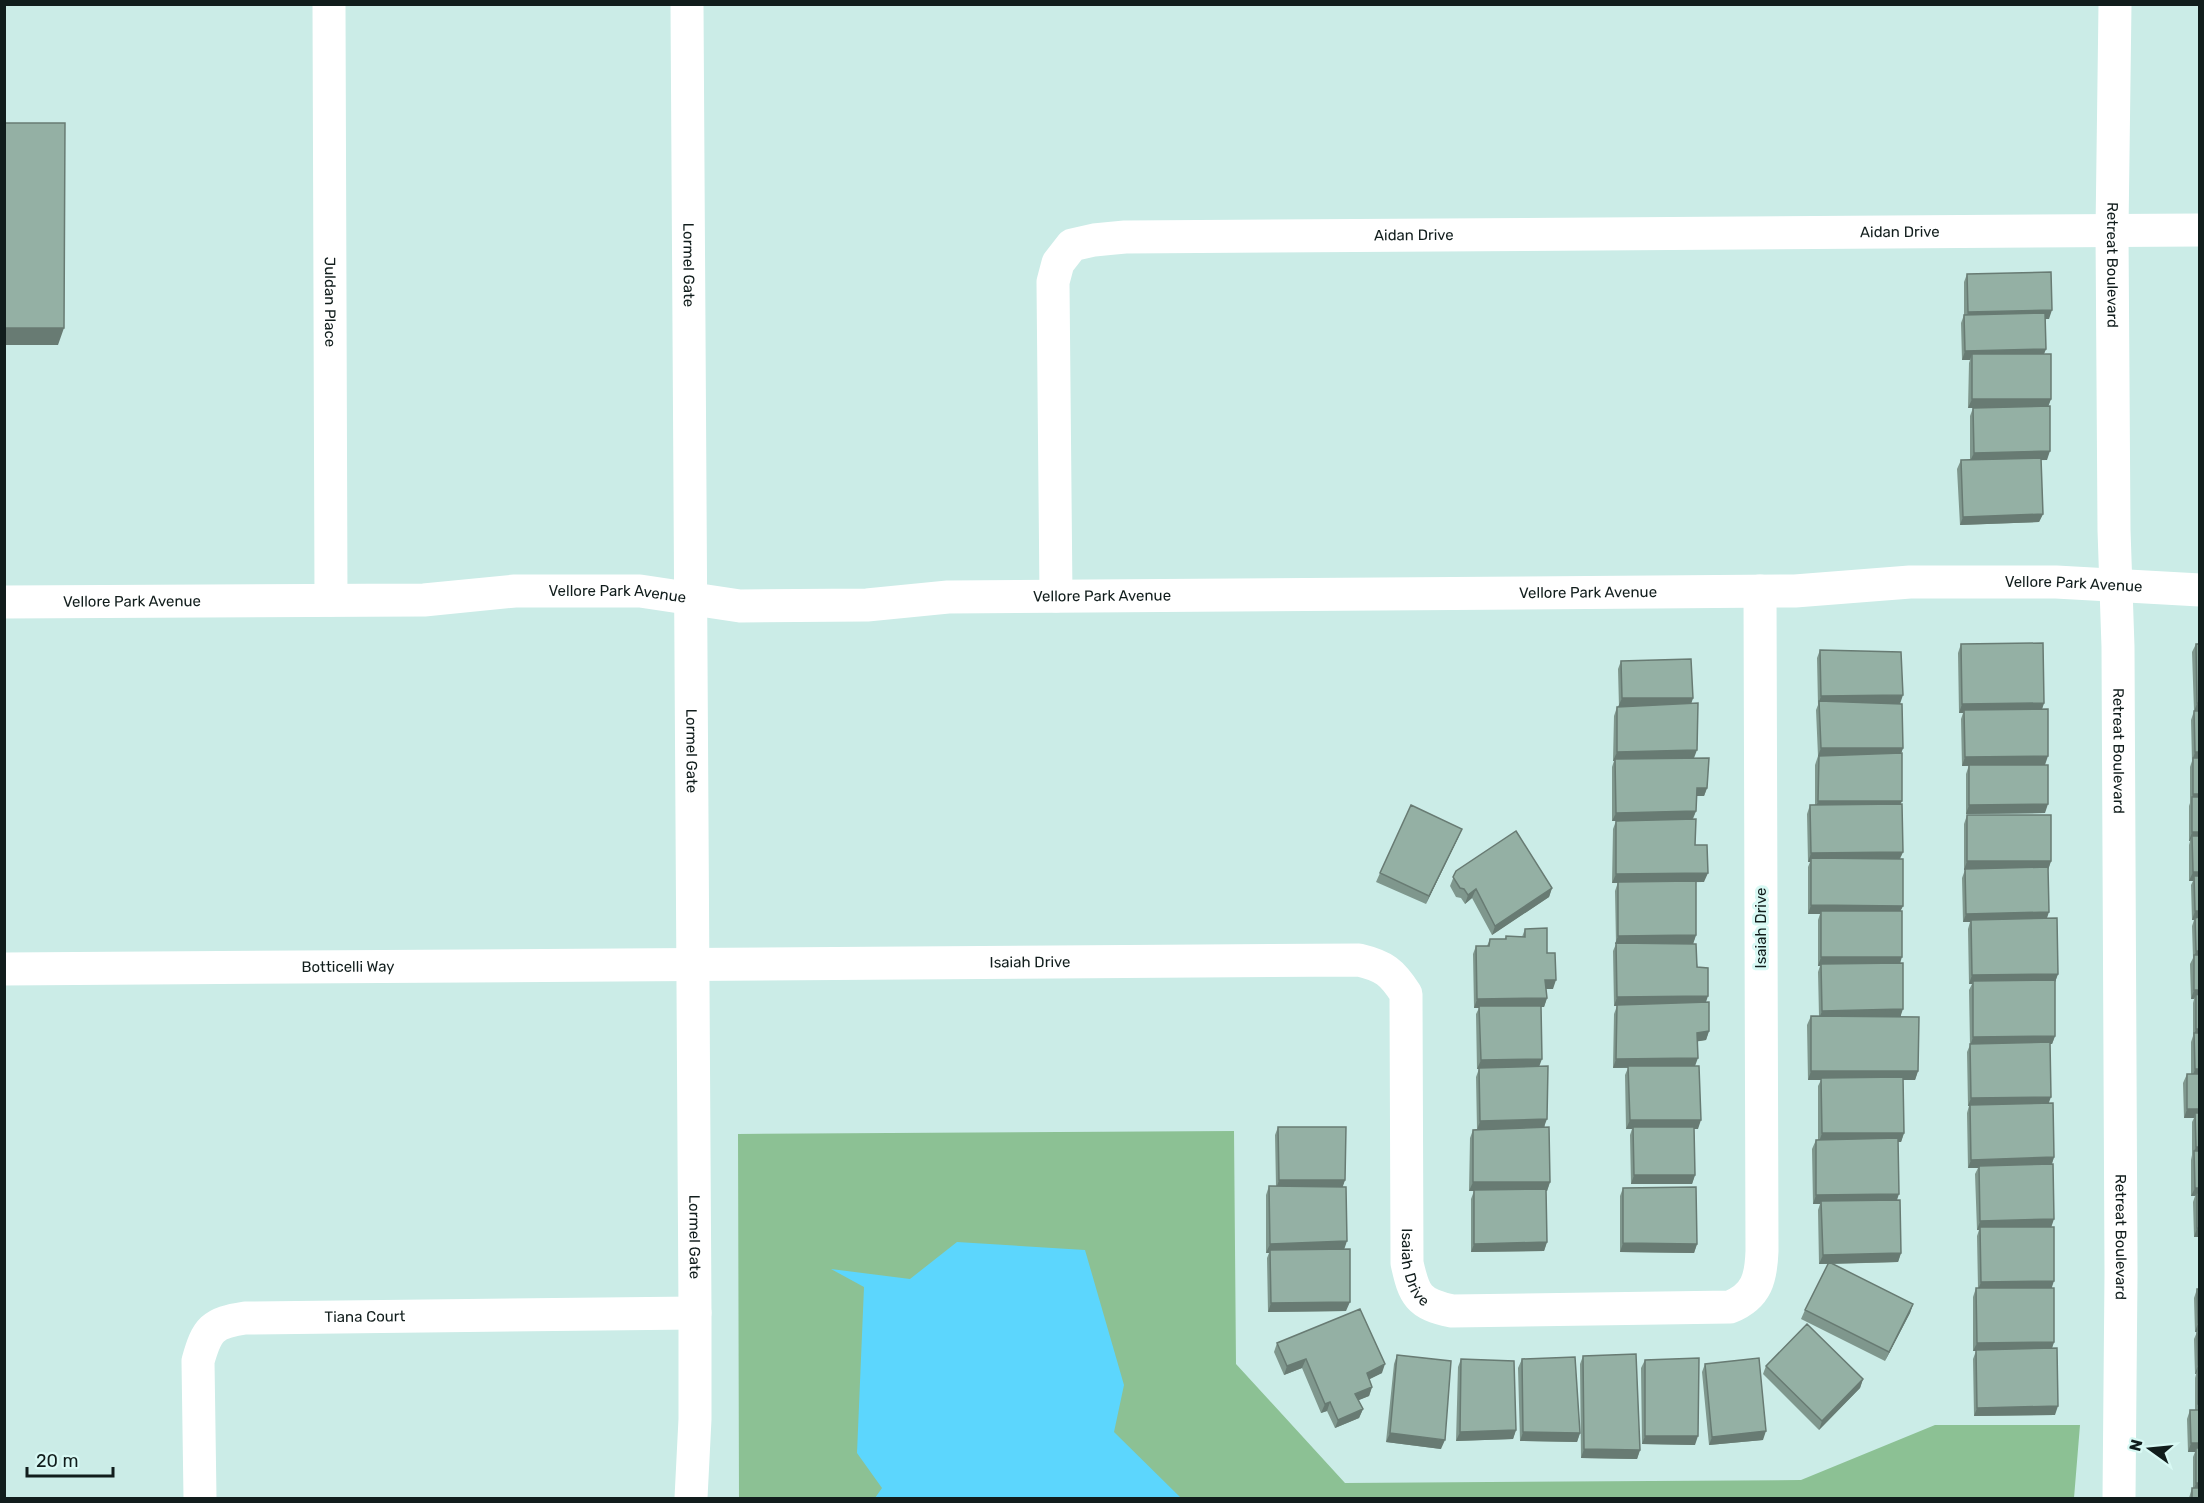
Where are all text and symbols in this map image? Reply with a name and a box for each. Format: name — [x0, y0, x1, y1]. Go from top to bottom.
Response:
street label: Retreat Boulevard — [2103, 202, 2122, 328]
street label: Lormel Gate — [679, 223, 698, 307]
street label: Aidan Drive — [1860, 223, 1940, 241]
street label: Aidan Drive — [1374, 226, 1454, 244]
street label: Juldan Place — [321, 257, 339, 347]
street label: Vellore Park Avenue — [2005, 573, 2143, 596]
street label: Vellore Park Avenue — [549, 582, 687, 607]
street label: Vellore Park Avenue — [1519, 583, 1657, 602]
street label: Vellore Park Avenue — [1033, 586, 1171, 605]
street label: Vellore Park Avenue — [63, 592, 201, 611]
street label: Retreat Boulevard — [2109, 688, 2128, 814]
street label: Lormel Gate — [682, 709, 701, 793]
street label: Isaiah Drive — [1752, 888, 1770, 968]
street label: Isaiah Drive — [989, 953, 1071, 971]
street label: Botticelli Way — [301, 957, 395, 976]
street label: Retreat Boulevard — [2112, 1174, 2130, 1300]
street label: Lormel Gate — [685, 1195, 704, 1279]
street label: Isaiah Drive — [1398, 1228, 1433, 1310]
street label: Tiana Court — [324, 1307, 406, 1326]
north arrow — [2120, 1419, 2180, 1479]
text: N — [2125, 1437, 2147, 1453]
scale bar — [27, 1440, 112, 1478]
text: 20 m — [36, 1450, 78, 1472]

